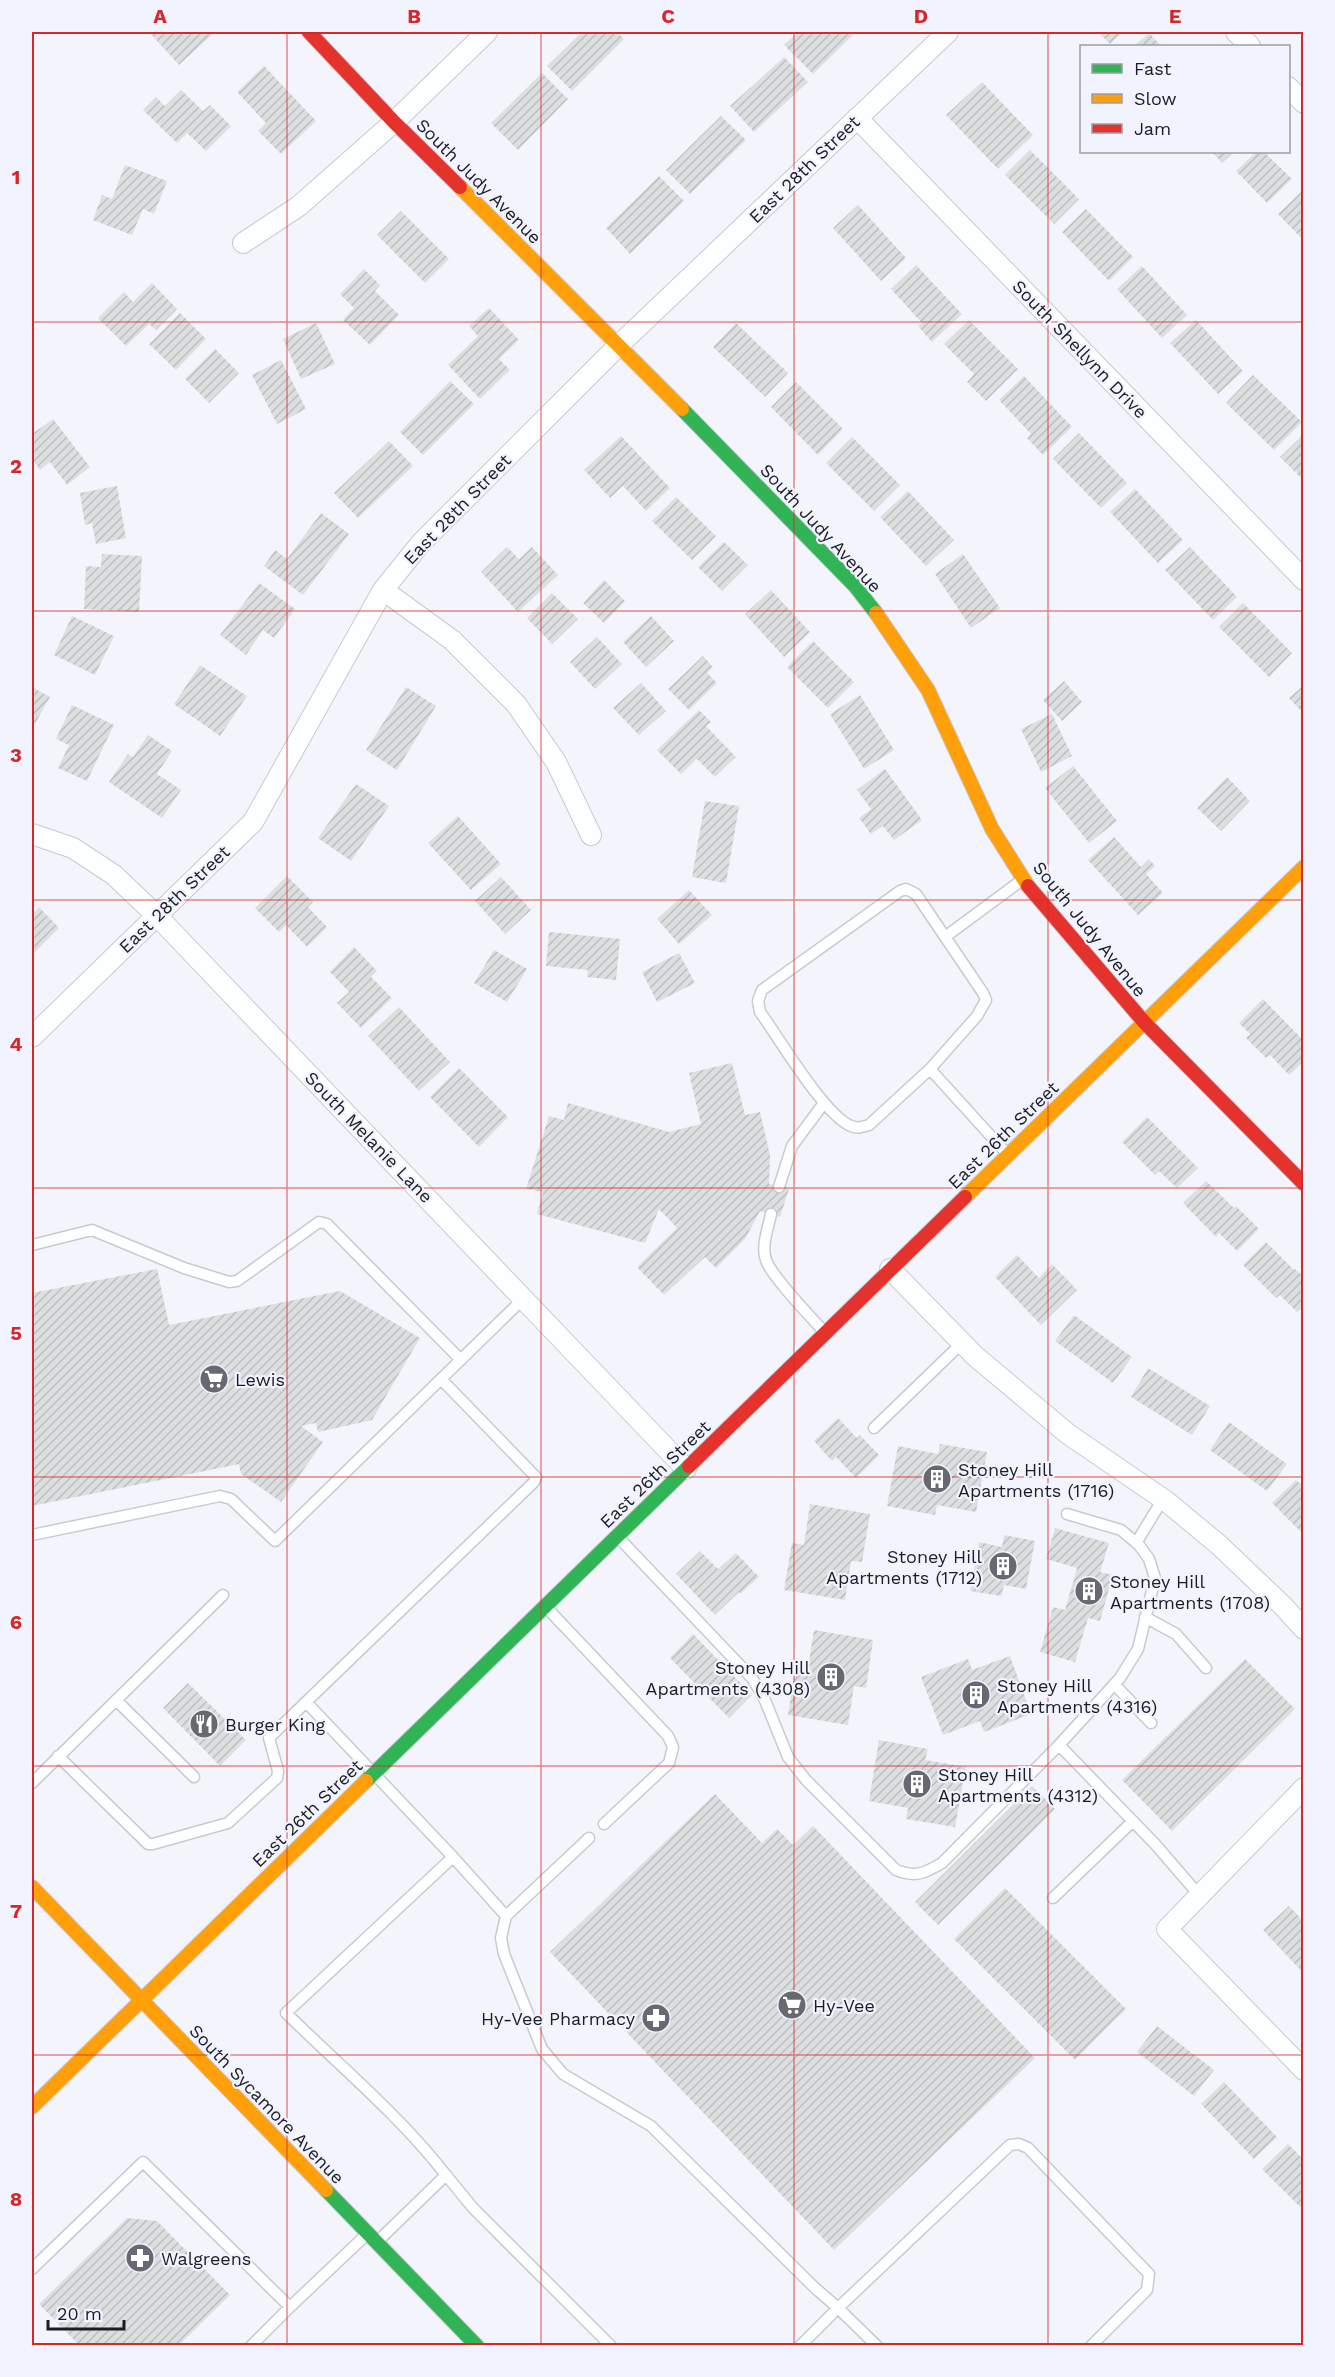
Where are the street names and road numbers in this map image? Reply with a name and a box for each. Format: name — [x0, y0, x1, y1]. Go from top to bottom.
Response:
street label: East 28th Street — [744, 111, 864, 227]
street label: South Judy Avenue — [412, 114, 546, 248]
street label: South Shellynn Drive — [1008, 275, 1152, 423]
street label: East 28th Street — [399, 449, 515, 569]
street label: South Judy Avenue — [756, 459, 886, 597]
street label: East 28th Street — [114, 841, 234, 957]
street label: South Judy Avenue — [1029, 857, 1151, 1001]
street label: South Melanie Lane — [301, 1067, 437, 1207]
street label: East 26th Street — [943, 1077, 1063, 1193]
street label: East 26th Street — [595, 1416, 715, 1532]
street label: East 26th Street — [247, 1755, 367, 1871]
street label: South Sycamore Avenue — [185, 2020, 349, 2188]

